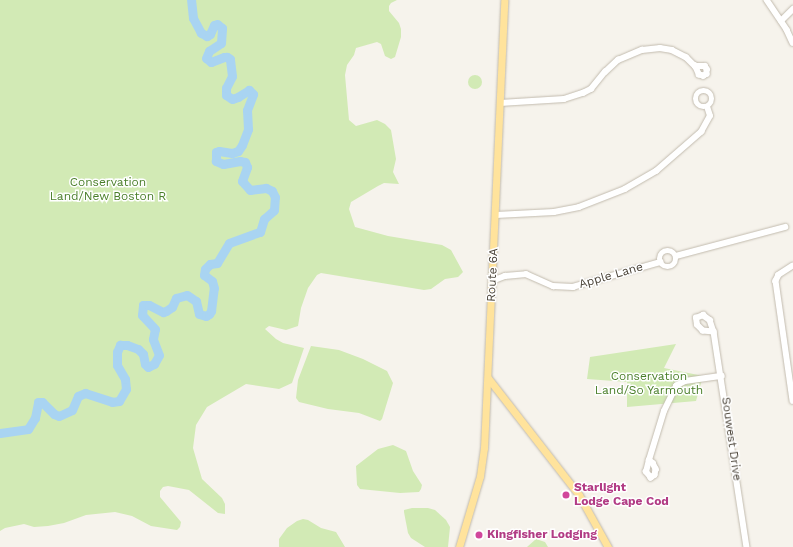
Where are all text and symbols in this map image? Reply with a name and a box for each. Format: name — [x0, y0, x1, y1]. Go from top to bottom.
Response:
park label: Conservation Land/New Boston R — [50, 176, 166, 204]
street label: Route 6A — [484, 248, 502, 302]
street label: Apple Lane — [577, 260, 645, 292]
park label: Conservation Land/So Yarmouth — [594, 370, 704, 398]
street label: Souwest Drive — [718, 396, 744, 482]
place label: Starlight Lodge Cape Cod — [574, 481, 669, 509]
marker: Starlight Lodge Cape Cod — [561, 490, 571, 500]
place label: Kingfisher Lodging — [487, 528, 597, 542]
marker: Kingfisher Lodging — [474, 530, 484, 540]

